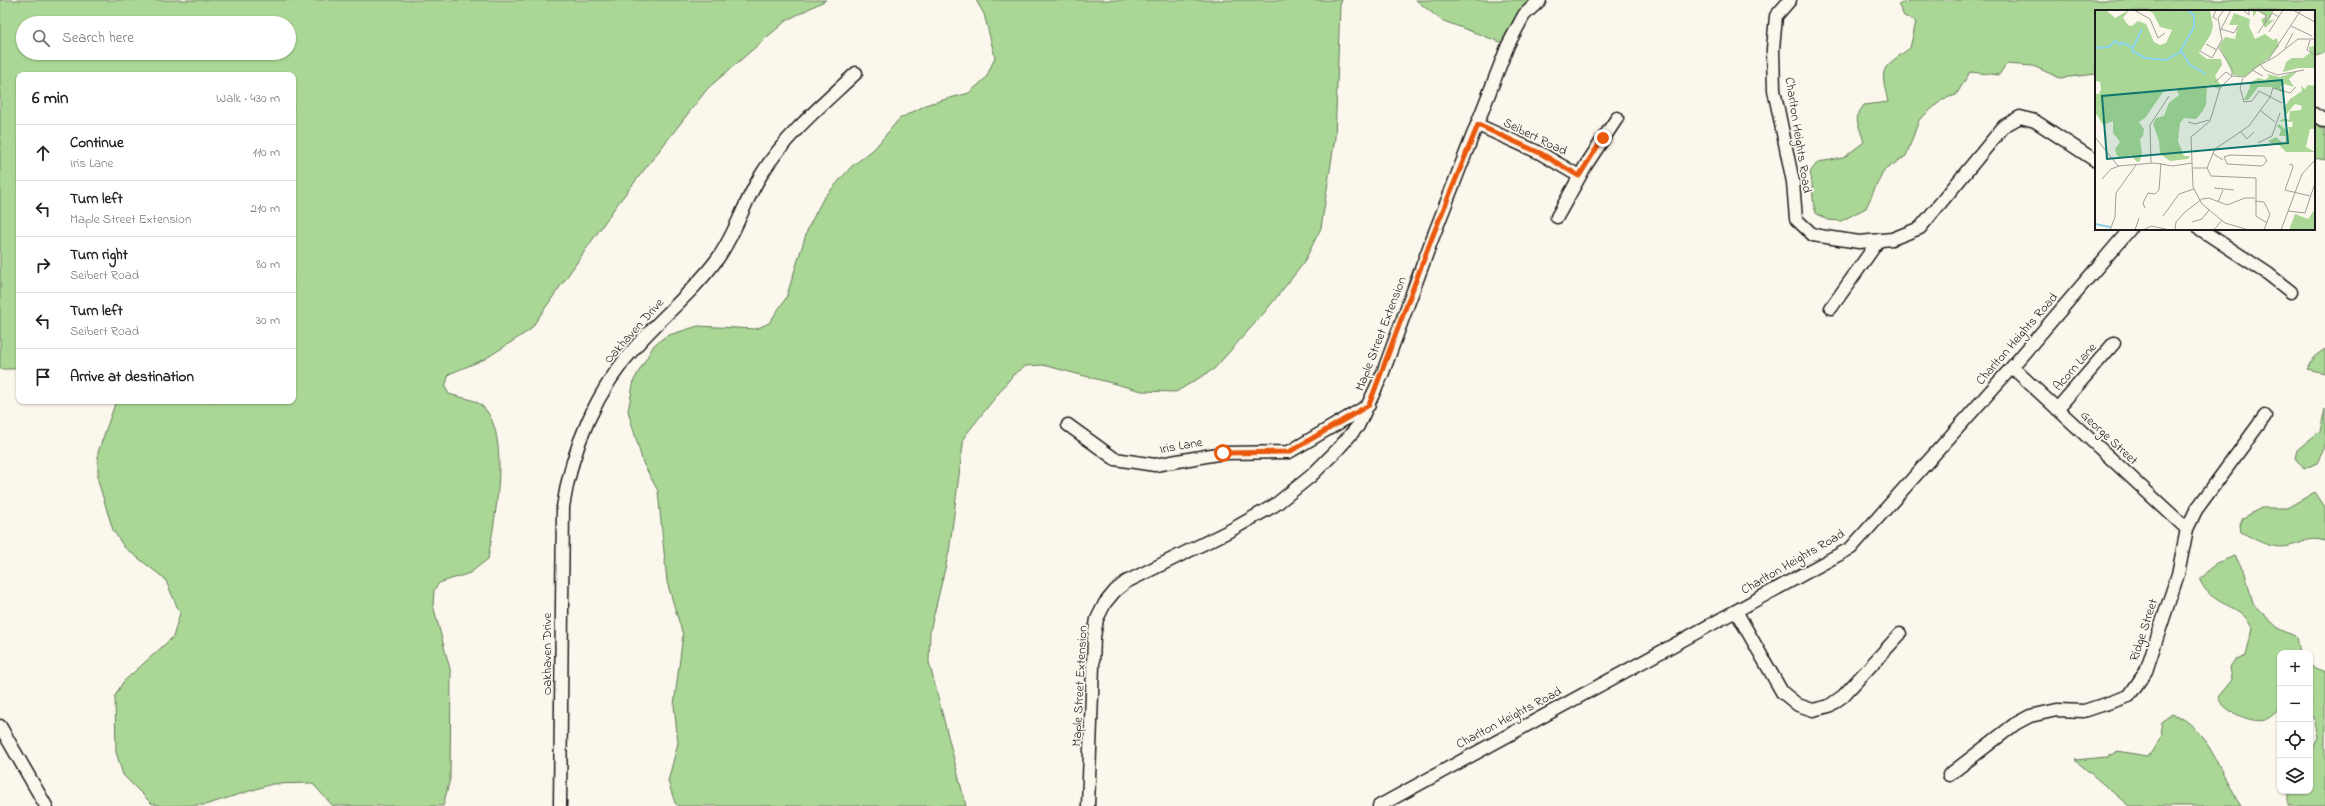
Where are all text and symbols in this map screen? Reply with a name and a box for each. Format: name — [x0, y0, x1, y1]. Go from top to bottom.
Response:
inset map — [2095, 10, 2315, 230]
search box — [16, 16, 296, 60]
icon: search — [30, 27, 52, 49]
text: Search here — [62, 27, 134, 49]
street label: Charlton Heights Road — [1778, 76, 1817, 195]
text: 6 min — [32, 86, 68, 111]
text: Walk · 430 m — [216, 89, 280, 108]
street label: Seibert Road — [1500, 113, 1571, 161]
route end — [1594, 129, 1612, 147]
text: Continue — [70, 132, 124, 154]
icon: ahead — [32, 142, 54, 164]
text: 110 m — [253, 143, 280, 162]
text: Iris Lane — [70, 154, 113, 173]
text: Turn left — [70, 188, 123, 210]
icon: left — [32, 198, 54, 220]
text: 210 m — [250, 199, 280, 218]
text: Maple Street Extension — [70, 210, 191, 229]
text: Turn right — [70, 244, 128, 266]
icon: right — [32, 254, 54, 276]
text: 80 m — [256, 255, 280, 274]
text: Seibert Road — [70, 266, 139, 285]
street label: Maple Street Extension — [1350, 274, 1412, 394]
street label: Charlton Heights Road — [1971, 288, 2064, 390]
street label: Oakhaven Drive — [599, 294, 669, 368]
text: Turn left — [70, 300, 123, 322]
icon: left — [32, 310, 54, 332]
text: 30 m — [256, 311, 280, 330]
text: Seibert Road — [70, 322, 139, 341]
street label: Acorn Lane — [2049, 339, 2101, 395]
icon: arrive — [32, 366, 54, 388]
text: Arrive at destination — [70, 366, 194, 388]
street label: George Street — [2075, 406, 2142, 471]
street label: Iris Lane — [1158, 433, 1204, 459]
route start — [1214, 444, 1232, 462]
street label: Charlton Heights Road — [1738, 524, 1850, 600]
street label: Ridge Street — [2125, 596, 2164, 664]
street label: Oakhaven Drive — [538, 613, 557, 695]
street label: Maple Street Extension — [1067, 625, 1093, 747]
map controls — [2277, 650, 2313, 794]
button: + — [2277, 650, 2313, 686]
street label: Charlton Heights Road — [1453, 682, 1566, 755]
button: − — [2277, 686, 2313, 722]
button: locate — [2277, 722, 2313, 758]
button: layers — [2277, 758, 2313, 794]

